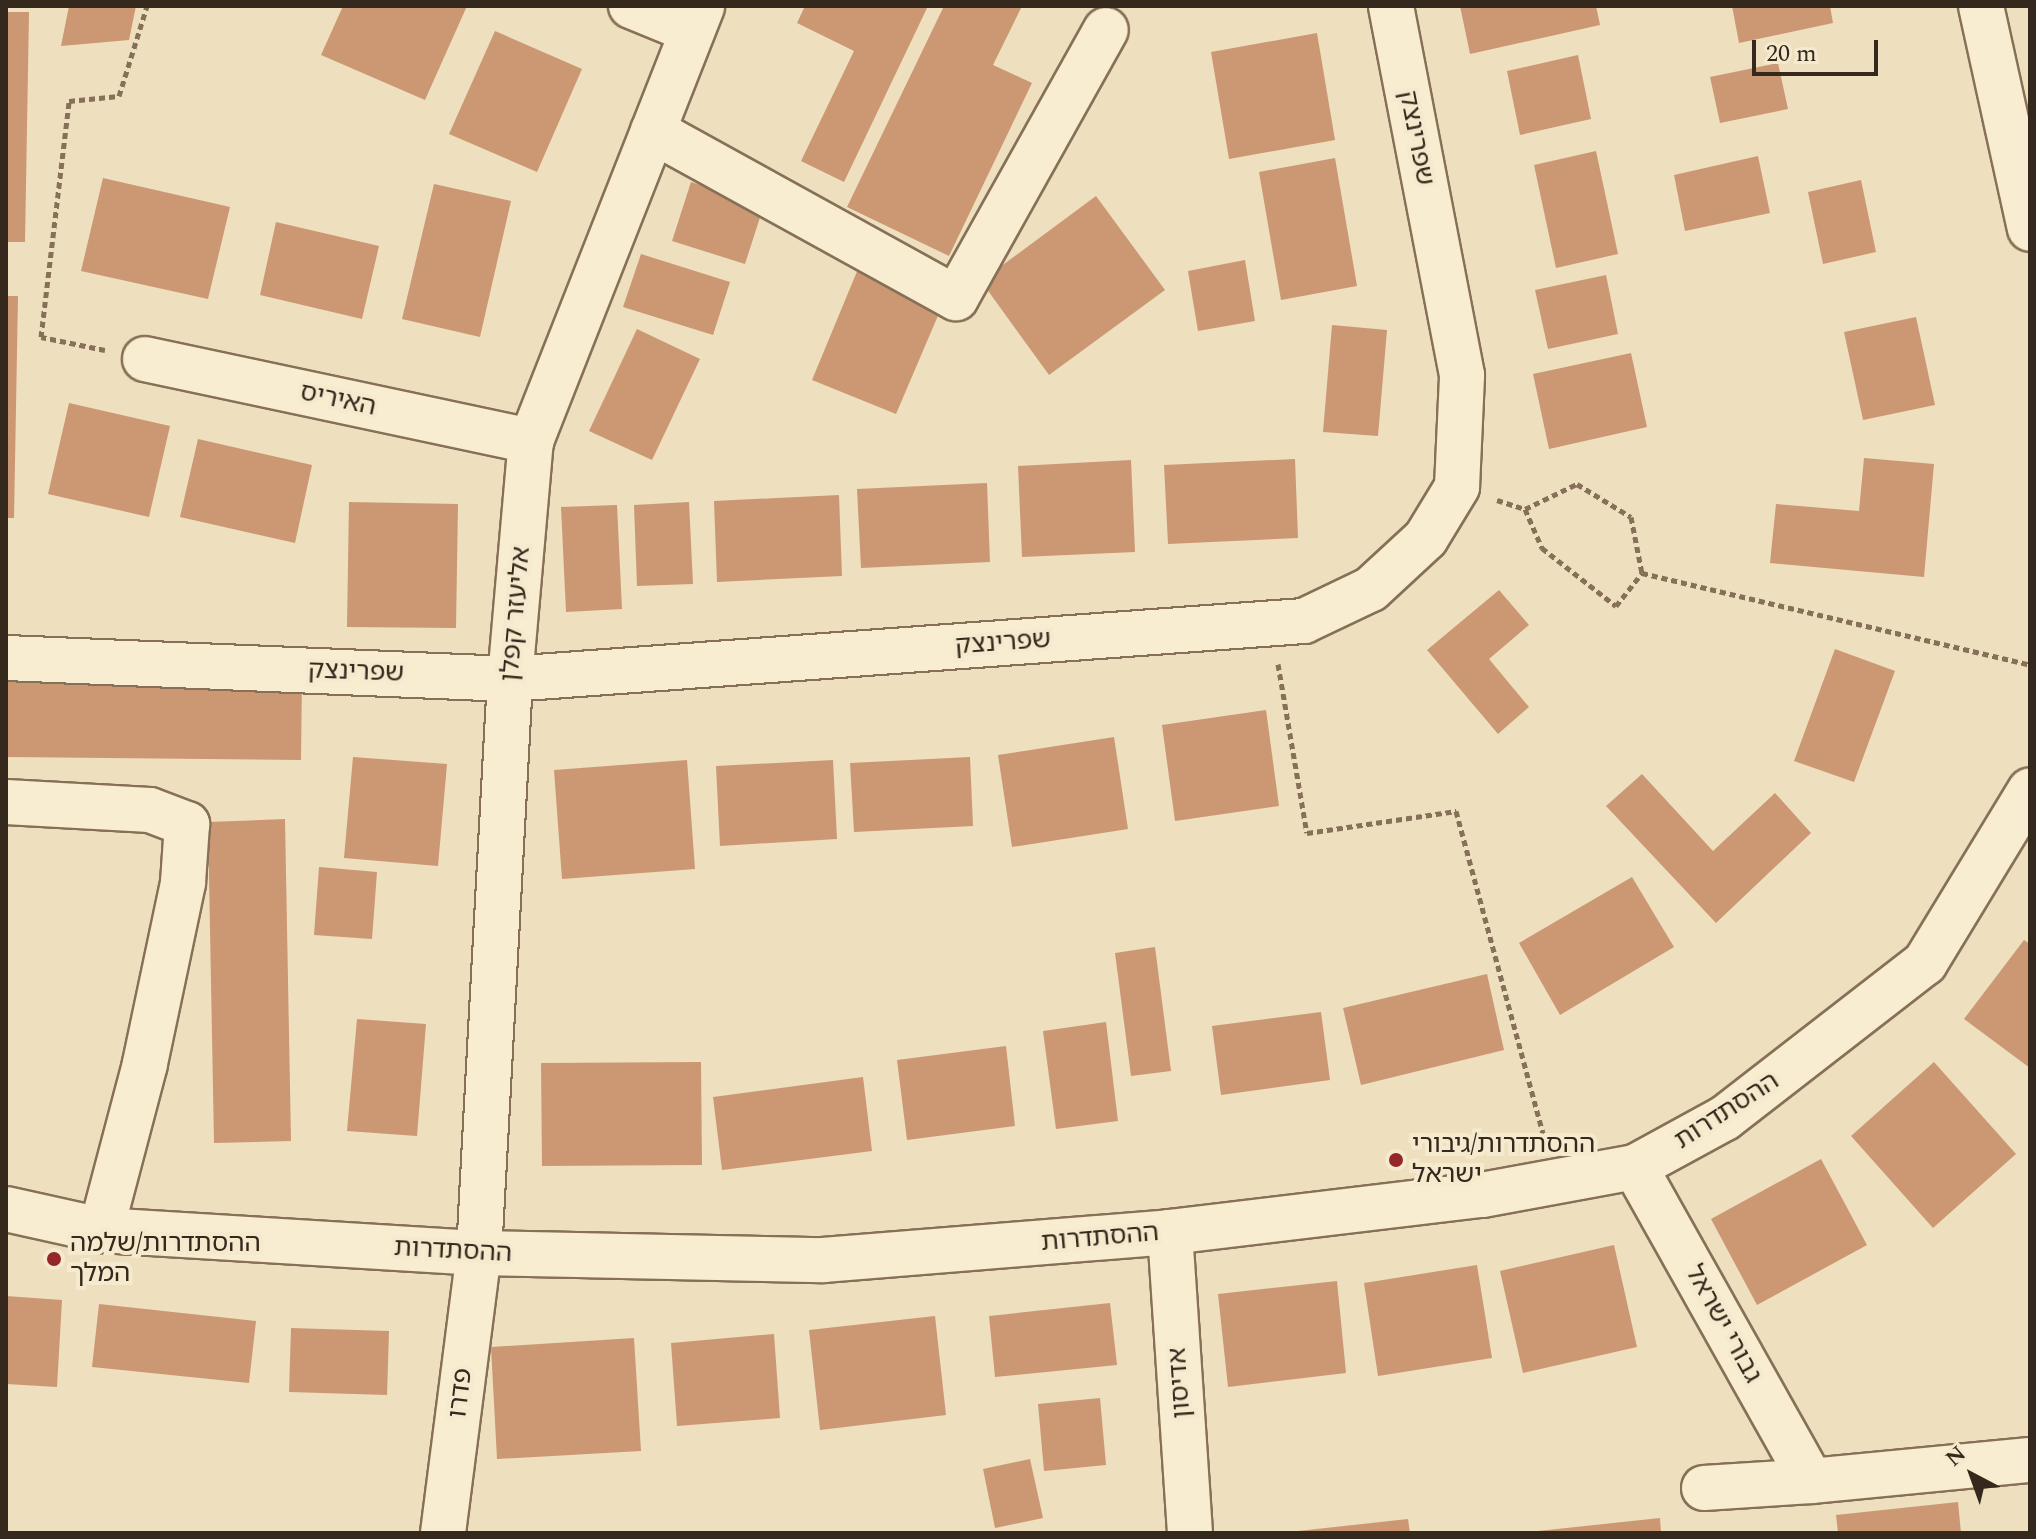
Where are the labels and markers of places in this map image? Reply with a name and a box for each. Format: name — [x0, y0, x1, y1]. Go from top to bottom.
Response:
place label: ההסתדרות/גיבורי ישראל — [1412, 1129, 1595, 1190]
marker: ההסתדרות/גיבורי ישראל — [1387, 1151, 1405, 1169]
place label: ההסתדרות/שלמה המלך — [70, 1228, 261, 1290]
marker: ההסתדרות/שלמה המלך — [45, 1250, 63, 1268]

